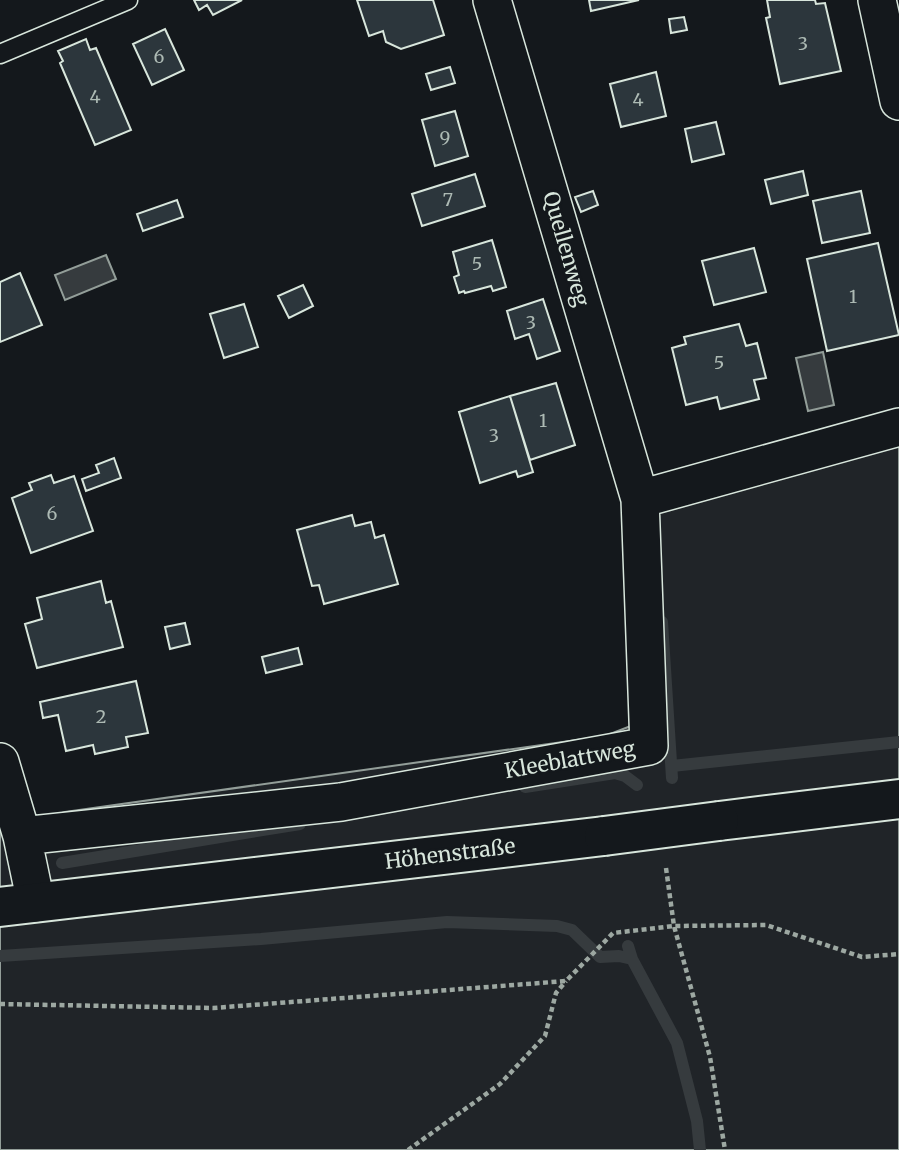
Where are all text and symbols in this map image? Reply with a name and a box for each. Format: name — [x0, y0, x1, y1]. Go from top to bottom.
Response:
house number: 3 — [798, 32, 808, 55]
house number: 6 — [154, 45, 165, 68]
house number: 4 — [89, 85, 101, 108]
house number: 4 — [632, 88, 644, 111]
house number: 9 — [440, 126, 450, 149]
house number: 7 — [443, 188, 453, 211]
street label: Quellenweg — [537, 188, 596, 310]
house number: 5 — [472, 252, 482, 275]
house number: 1 — [849, 285, 857, 308]
house number: 3 — [526, 311, 536, 334]
house number: 5 — [714, 351, 724, 374]
house number: 1 — [539, 409, 547, 432]
house number: 3 — [489, 424, 499, 447]
house number: 6 — [47, 502, 58, 525]
house number: 2 — [96, 705, 106, 728]
street label: Kleeblattweg — [502, 735, 638, 784]
street label: Höhenstraße — [383, 832, 517, 875]

